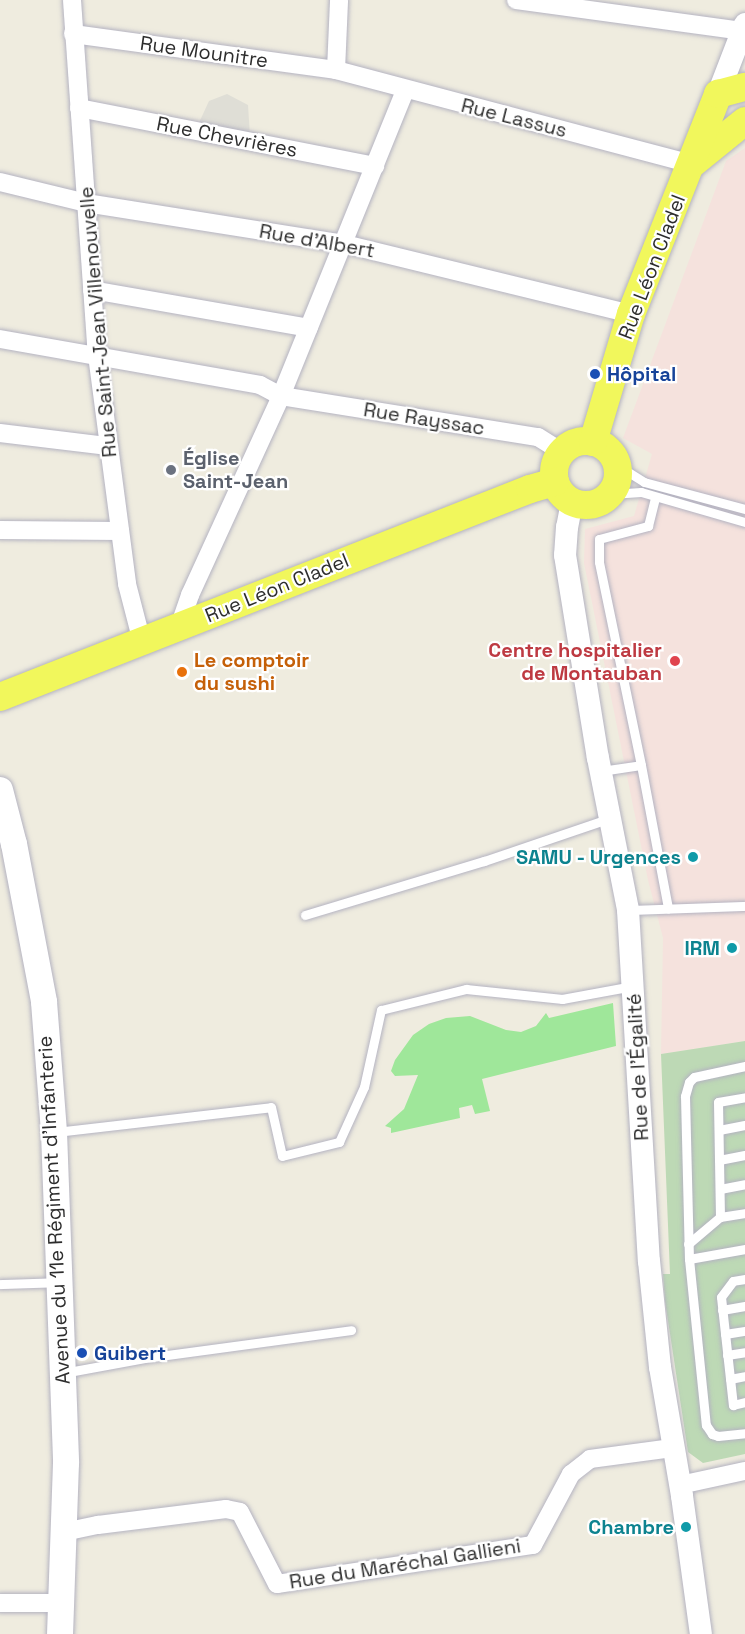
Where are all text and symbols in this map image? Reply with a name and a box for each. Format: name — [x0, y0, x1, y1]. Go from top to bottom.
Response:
street label: Rue Mounitre — [138, 31, 270, 73]
street label: Rue Lassus — [459, 93, 569, 143]
street label: Rue Chevrières — [155, 112, 299, 162]
street label: Rue Saint-Jean Villenouvelle — [74, 185, 122, 459]
street label: Rue Léon Cladel — [613, 191, 691, 343]
street label: Rue d'Albert — [257, 219, 377, 263]
place label: Hôpital — [607, 362, 676, 386]
marker: Hôpital — [588, 367, 602, 381]
street label: Rue Rayssac — [362, 398, 486, 440]
place label: Église Saint-Jean — [183, 446, 288, 493]
marker: Église Saint-Jean — [164, 463, 178, 477]
street label: Rue Léon Cladel — [202, 548, 352, 628]
place label: Centre hospitalier de Montauban — [488, 638, 662, 685]
place label: Le comptoir du sushi — [194, 648, 309, 695]
marker: Centre hospitalier de Montauban — [666, 652, 684, 670]
marker: Le comptoir du sushi — [175, 665, 189, 679]
place label: SAMU - Urgences — [515, 845, 681, 869]
marker: SAMU - Urgences — [686, 850, 700, 864]
place label: IRM — [684, 936, 720, 960]
marker: IRM — [725, 941, 739, 955]
street label: Rue de l'Égalité — [622, 993, 654, 1141]
street label: Avenue du 11e Régiment d'Infanterie — [33, 1035, 75, 1385]
place label: Guibert — [94, 1341, 166, 1365]
marker: Guibert — [75, 1346, 89, 1360]
place label: Chambre — [588, 1515, 674, 1539]
marker: Chambre — [679, 1520, 693, 1534]
street label: Rue du Maréchal Gallieni — [288, 1534, 522, 1594]

